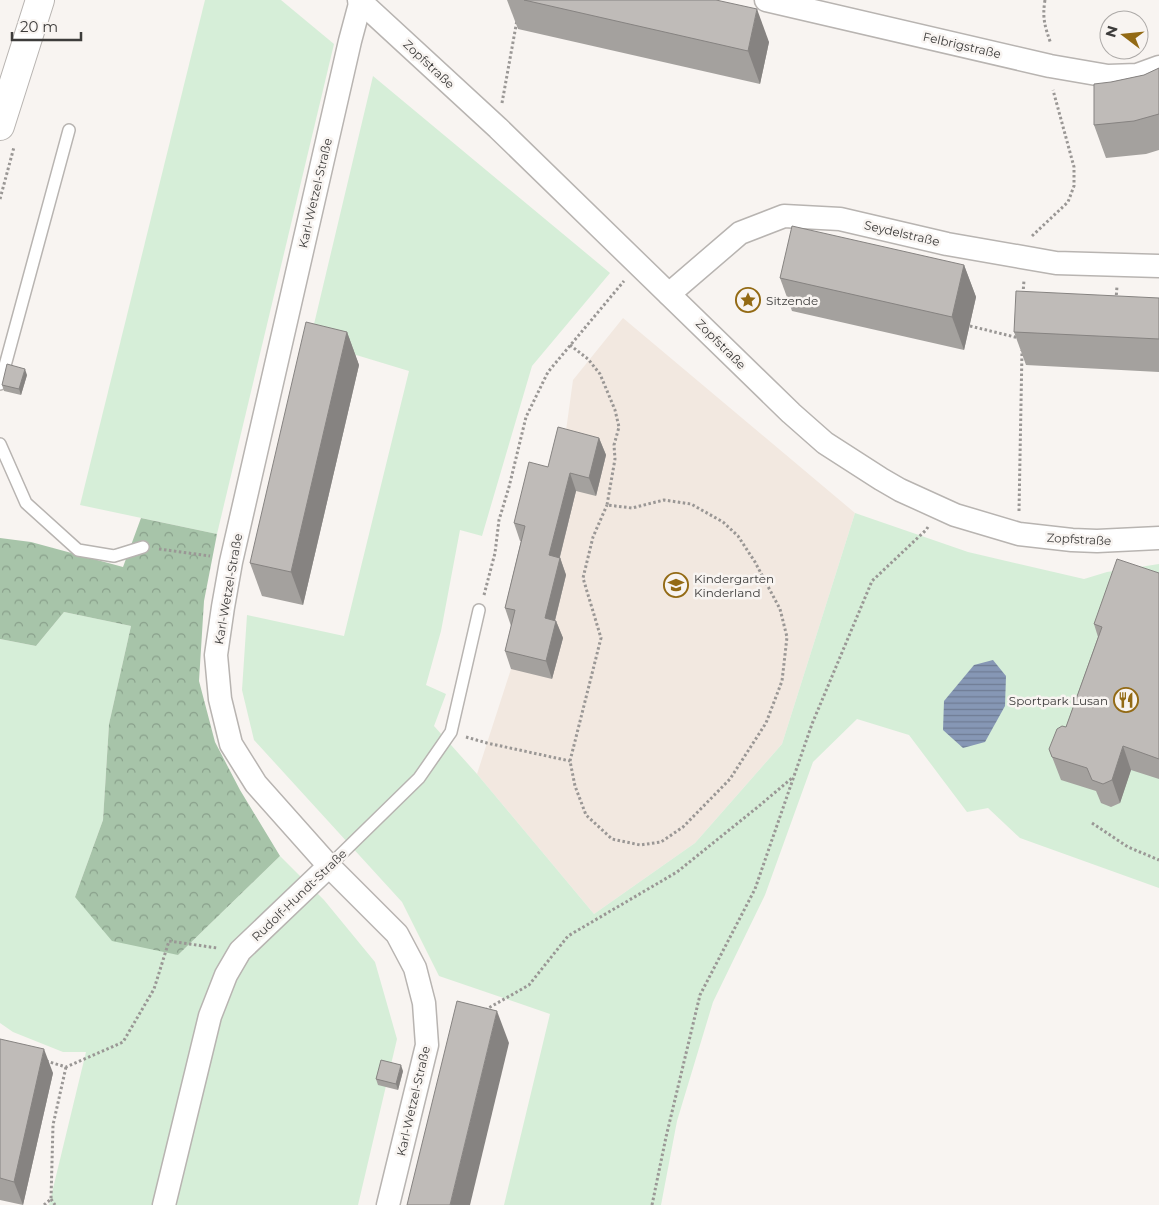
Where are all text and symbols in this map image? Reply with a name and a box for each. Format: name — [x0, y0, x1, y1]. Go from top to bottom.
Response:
scale bar — [12, 10, 81, 42]
north arrow — [1099, 10, 1149, 60]
text: 20 m — [20, 17, 58, 36]
text: N — [1101, 23, 1122, 39]
street label: Felbrigstraße — [922, 29, 1002, 61]
street label: Zopfstraße — [400, 36, 458, 92]
street label: Karl-Wetzel-Straße — [295, 137, 335, 249]
street label: Seydelstraße — [863, 217, 941, 249]
place icon: Sitzende — [735, 287, 761, 313]
place label: Sitzende — [766, 293, 818, 308]
street label: Zopfstraße — [693, 316, 749, 372]
street label: Zopfstraße — [1046, 530, 1112, 548]
street label: Karl-Wetzel-Straße — [211, 532, 245, 646]
place label: Kindergarten Kinderland — [694, 571, 774, 600]
school or university icon: Kindergarten Kinderland — [663, 572, 689, 598]
restaurant icon: Sportpark Lusan — [1113, 687, 1139, 713]
place label: Sportpark Lusan — [1009, 693, 1108, 708]
street label: Rudolf-Hundt-Straße — [248, 846, 350, 944]
street label: Karl-Wetzel-Straße — [393, 1045, 433, 1157]

